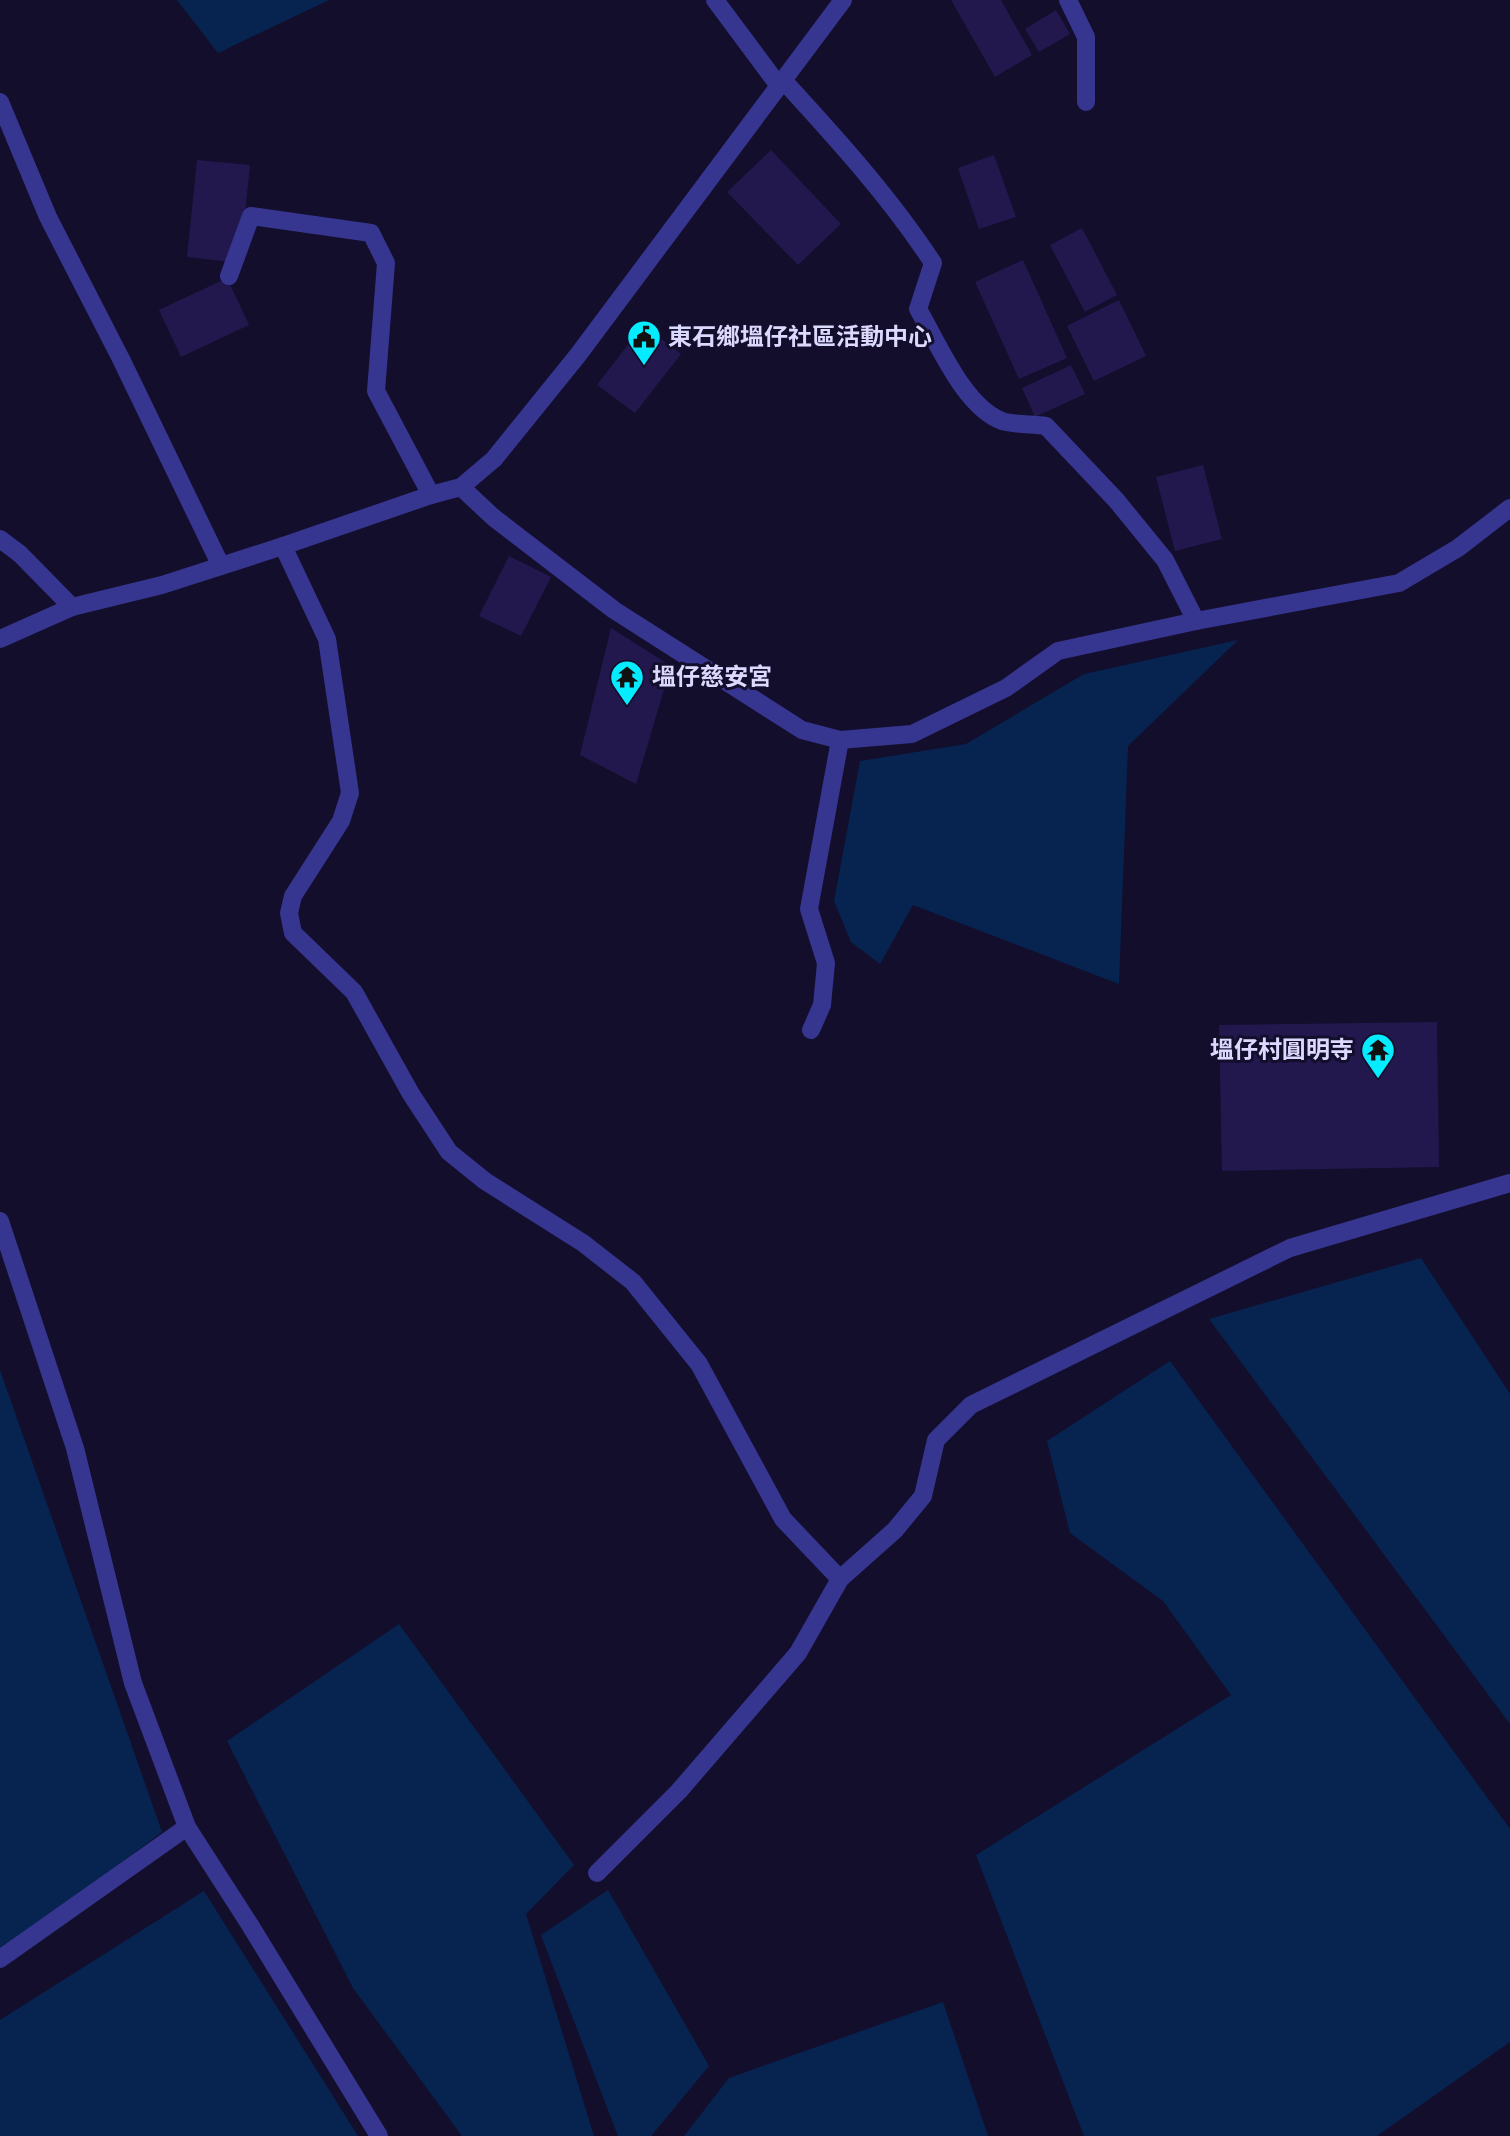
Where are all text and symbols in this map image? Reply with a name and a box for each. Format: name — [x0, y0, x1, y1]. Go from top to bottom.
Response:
public building icon: 東石鄉塭仔社區活動中心 — [625, 318, 663, 367]
place label: 東石鄉塭仔社區活動中心 — [668, 323, 932, 351]
temple icon: 塭仔慈安宮 — [608, 658, 646, 707]
place label: 塭仔慈安宮 — [652, 663, 772, 691]
temple icon: 塭仔村圓明寺 — [1359, 1031, 1397, 1080]
place label: 塭仔村圓明寺 — [1210, 1036, 1354, 1064]

